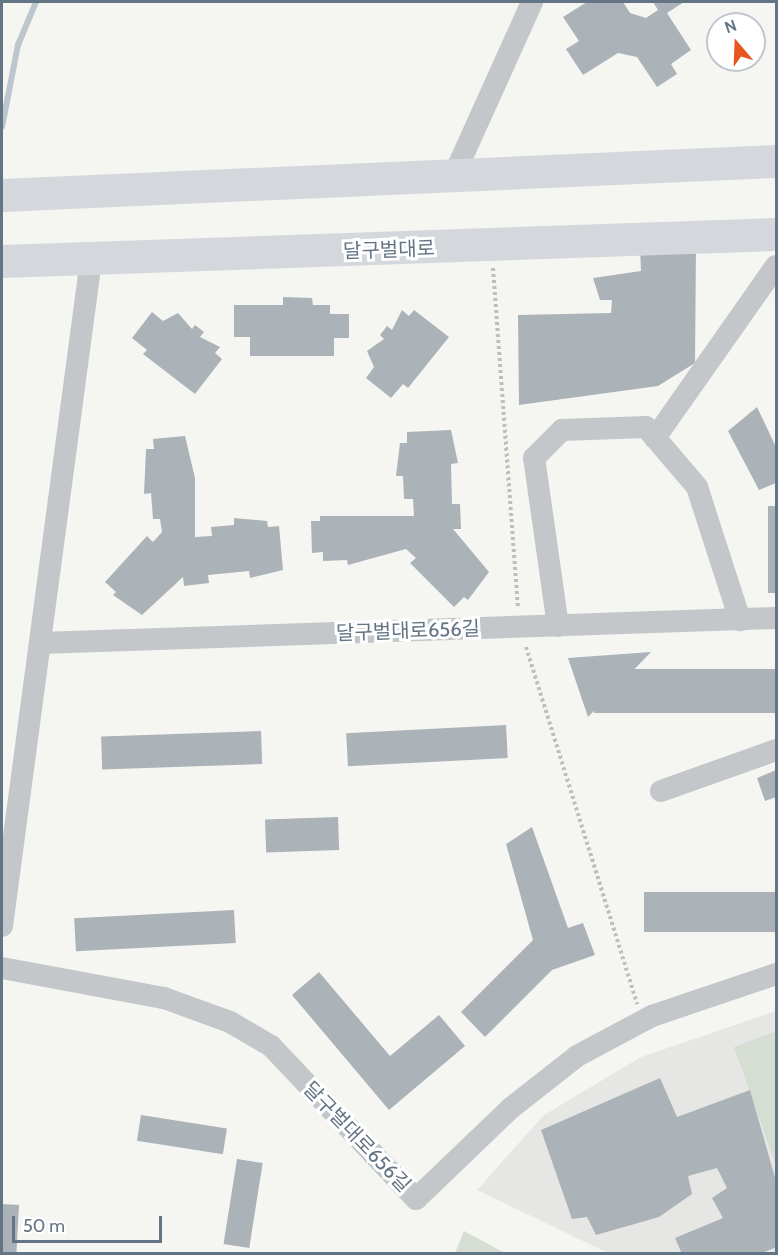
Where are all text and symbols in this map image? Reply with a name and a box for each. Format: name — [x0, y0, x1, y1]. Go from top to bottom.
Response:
north arrow — [706, 12, 766, 72]
text: N — [722, 16, 739, 37]
street label: 달구벌대로 — [343, 236, 435, 264]
street label: 달구벌대로656길 — [336, 616, 480, 646]
street label: 달구벌대로656길 — [298, 1077, 416, 1197]
scale bar — [15, 1204, 165, 1242]
text: 50 m — [23, 1215, 65, 1237]

